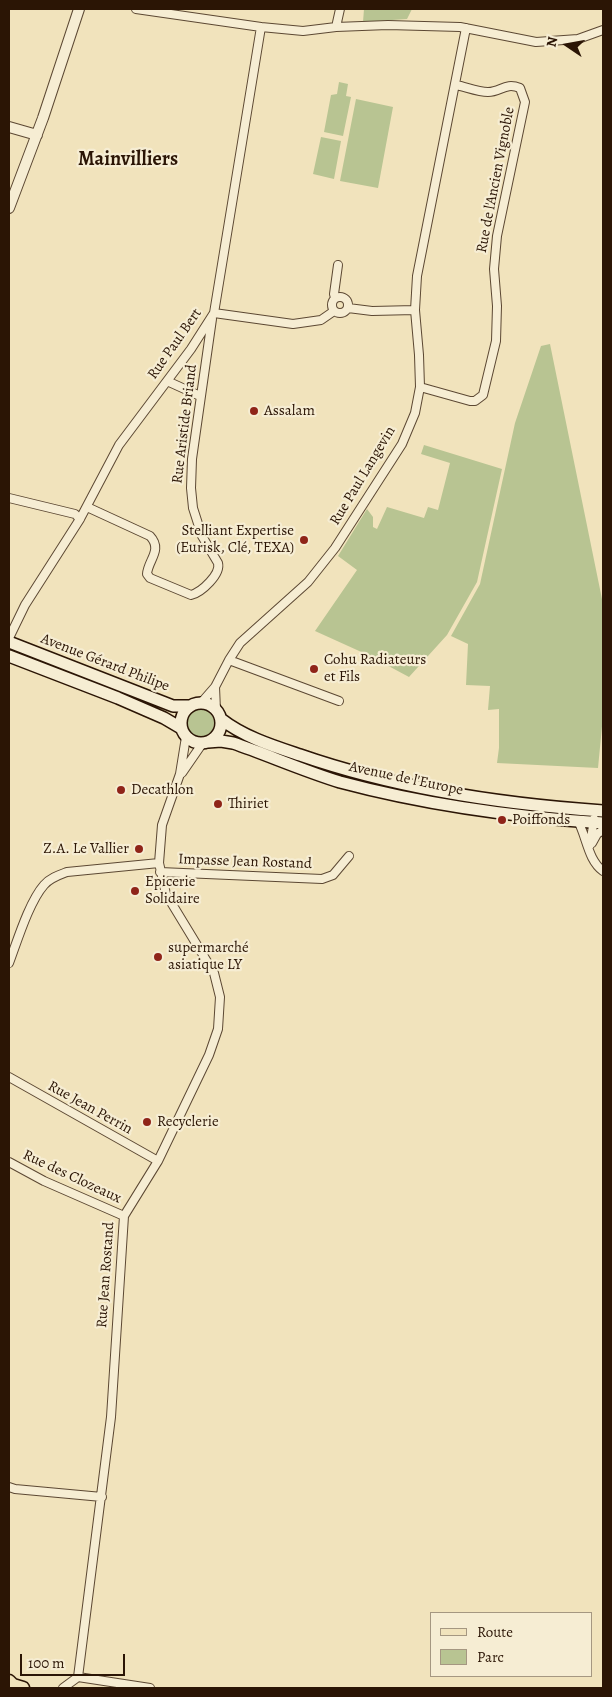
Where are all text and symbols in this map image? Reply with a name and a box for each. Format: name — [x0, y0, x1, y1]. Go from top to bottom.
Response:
north arrow — [542, 20, 592, 70]
text: N — [541, 35, 562, 49]
street label: Rue de l'Ancien Vignoble — [473, 106, 519, 254]
district label: Mainvilliers — [78, 148, 178, 172]
street label: Rue Paul Bert — [144, 305, 206, 383]
street label: Rue Aristide Briand — [169, 363, 201, 485]
place label: Assalam — [264, 402, 315, 420]
marker: Assalam — [248, 405, 260, 417]
street label: Rue Paul Langevin — [326, 423, 400, 529]
place label: Stelliant Expertise (Eurisk, Clé, TEXA) — [176, 522, 294, 557]
marker: Stelliant Expertise (Eurisk, Clé, TEXA) — [298, 534, 310, 546]
street label: Avenue Gérard Philipe — [38, 630, 172, 696]
place label: Cohu Radiateurs et Fils — [324, 651, 426, 686]
marker: Cohu Radiateurs et Fils — [308, 663, 320, 675]
street label: Avenue de l'Europe — [347, 758, 465, 800]
place label: Decathlon — [131, 781, 194, 799]
marker: Decathlon — [115, 784, 127, 796]
place label: Thiriet — [228, 795, 269, 813]
marker: Thiriet — [212, 798, 224, 810]
place label: Poiffonds — [512, 811, 570, 829]
marker: Poiffonds — [496, 814, 508, 826]
place label: Z.A. Le Vallier — [43, 840, 129, 858]
marker: Z.A. Le Vallier — [133, 843, 145, 855]
street label: Impasse Jean Rostand — [178, 851, 312, 873]
place label: Epicerie Solidaire — [145, 873, 200, 908]
marker: Epicerie Solidaire — [129, 885, 141, 897]
place label: supermarché asiatique LY — [168, 939, 249, 974]
marker: supermarché asiatique LY — [152, 951, 164, 963]
street label: Rue Jean Perrin — [45, 1077, 135, 1139]
place label: Recyclerie — [157, 1113, 219, 1131]
marker: Recyclerie — [141, 1116, 153, 1128]
street label: Rue des Clozeaux — [20, 1146, 124, 1208]
street label: Rue Jean Rostand — [93, 1221, 119, 1329]
legend — [430, 1612, 592, 1677]
text: Route — [477, 1622, 513, 1642]
scale bar — [22, 1644, 128, 1676]
text: Parc — [477, 1647, 504, 1667]
text: 100 m — [28, 1653, 65, 1673]

